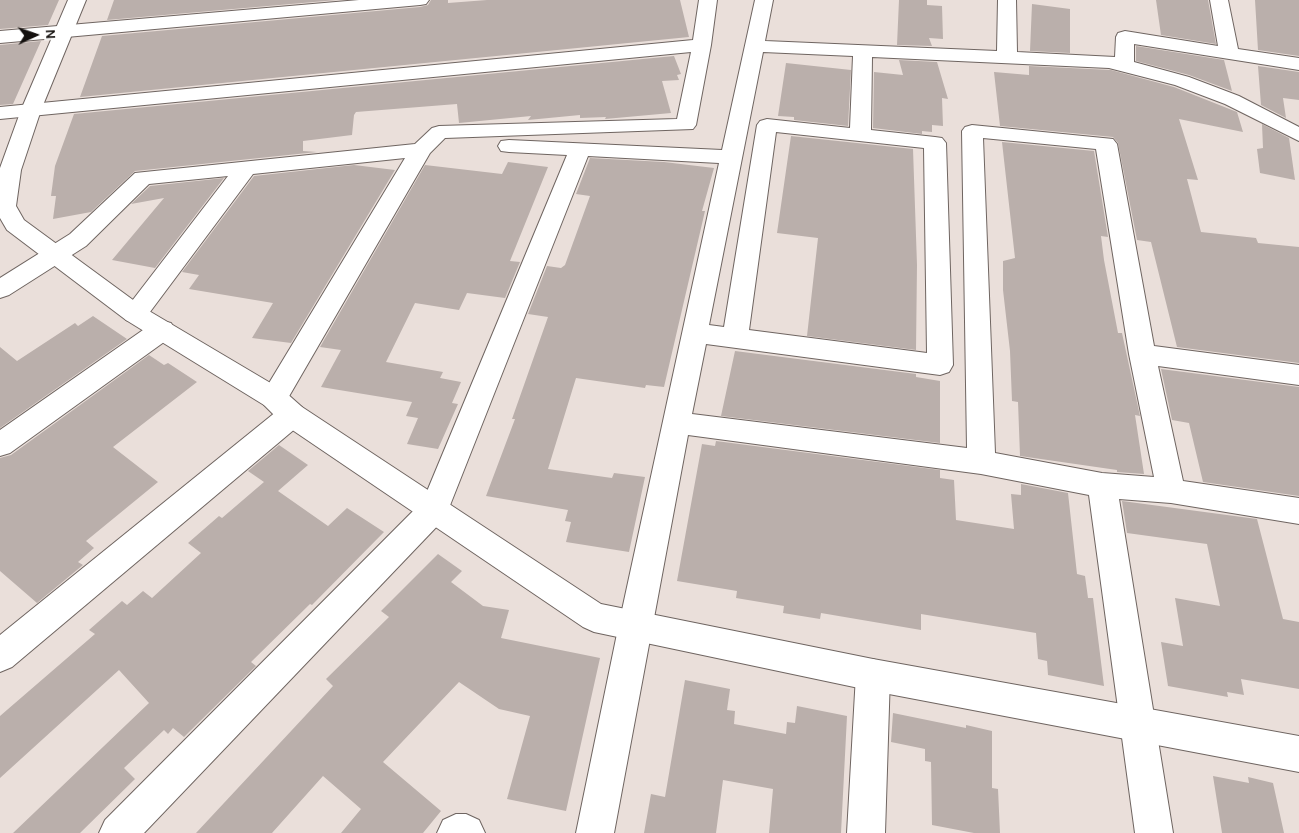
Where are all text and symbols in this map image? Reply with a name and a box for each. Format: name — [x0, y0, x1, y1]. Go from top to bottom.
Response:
north arrow — [10, 10, 60, 60]
text: N — [42, 29, 59, 40]

